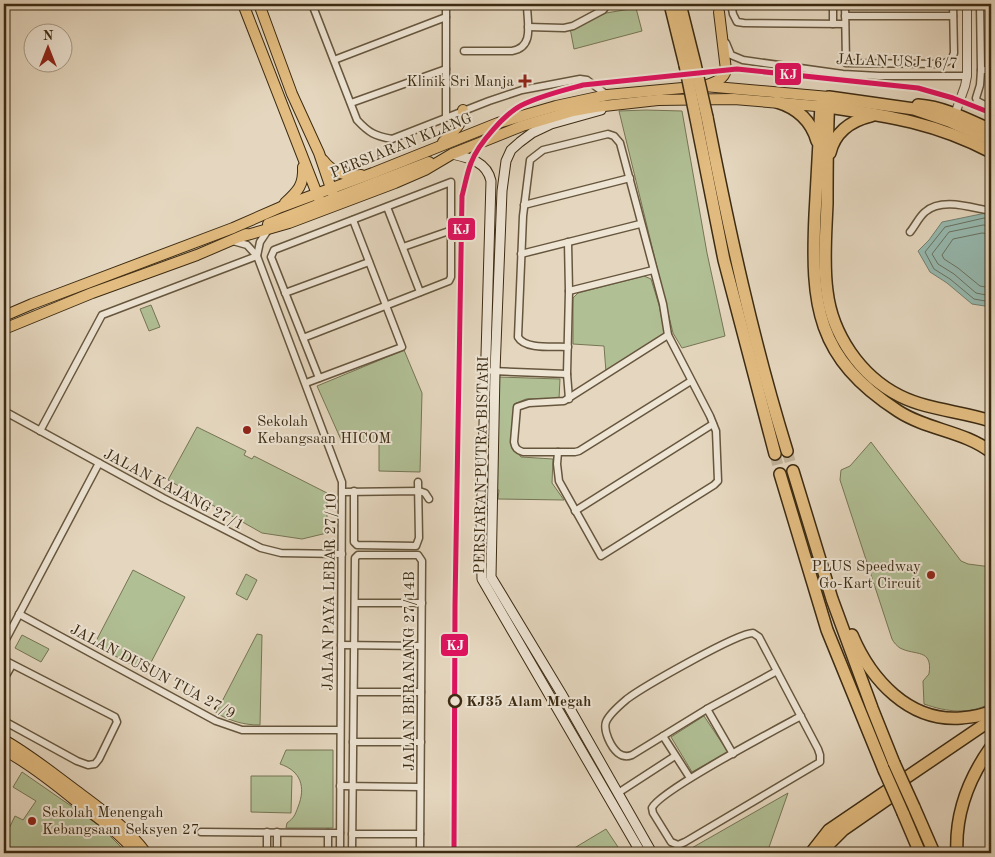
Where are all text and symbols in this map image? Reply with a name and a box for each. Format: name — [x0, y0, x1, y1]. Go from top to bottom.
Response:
north arrow — [22, 22, 72, 72]
text: N — [43, 29, 54, 43]
street label: JALAN USJ 16/7 — [836, 53, 958, 72]
line badge: KJ — [774, 62, 802, 86]
text: KJ — [779, 68, 797, 82]
marker: Klinik Sri Manja — [518, 74, 532, 88]
place label: Klinik Sri Manja — [406, 75, 515, 90]
street label: PERSIARAN KLANG — [329, 111, 475, 182]
line badge: KJ — [447, 217, 476, 241]
text: KJ — [452, 223, 470, 237]
street label: PERSIARAN PUTRA BISTARI — [473, 356, 492, 574]
place label: Sekolah Kebangsaan HICOM — [257, 415, 391, 447]
marker: Sekolah Kebangsaan HICOM — [241, 424, 253, 436]
street label: JALAN KAJANG 27/1 — [101, 447, 246, 534]
street label: JALAN PAYA LEBAR 27/10 — [321, 493, 340, 691]
place label: PLUS Speedway Go-Kart Circuit — [811, 560, 921, 592]
marker: PLUS Speedway Go-Kart Circuit — [925, 569, 937, 581]
street label: JALAN BERANANG 27/14B — [403, 571, 418, 771]
street label: JALAN DUSUN TUA 27/9 — [67, 622, 237, 722]
line badge: KJ — [440, 633, 469, 657]
text: KJ — [446, 639, 464, 653]
marker: KJ35 Alam Megah — [448, 694, 462, 708]
place label: KJ35 Alam Megah — [466, 695, 592, 710]
place label: Sekolah Menengah Kebangsaan Seksyen 27 — [42, 806, 200, 838]
marker: Sekolah Menengah Kebangsaan Seksyen 27 — [26, 815, 38, 827]

